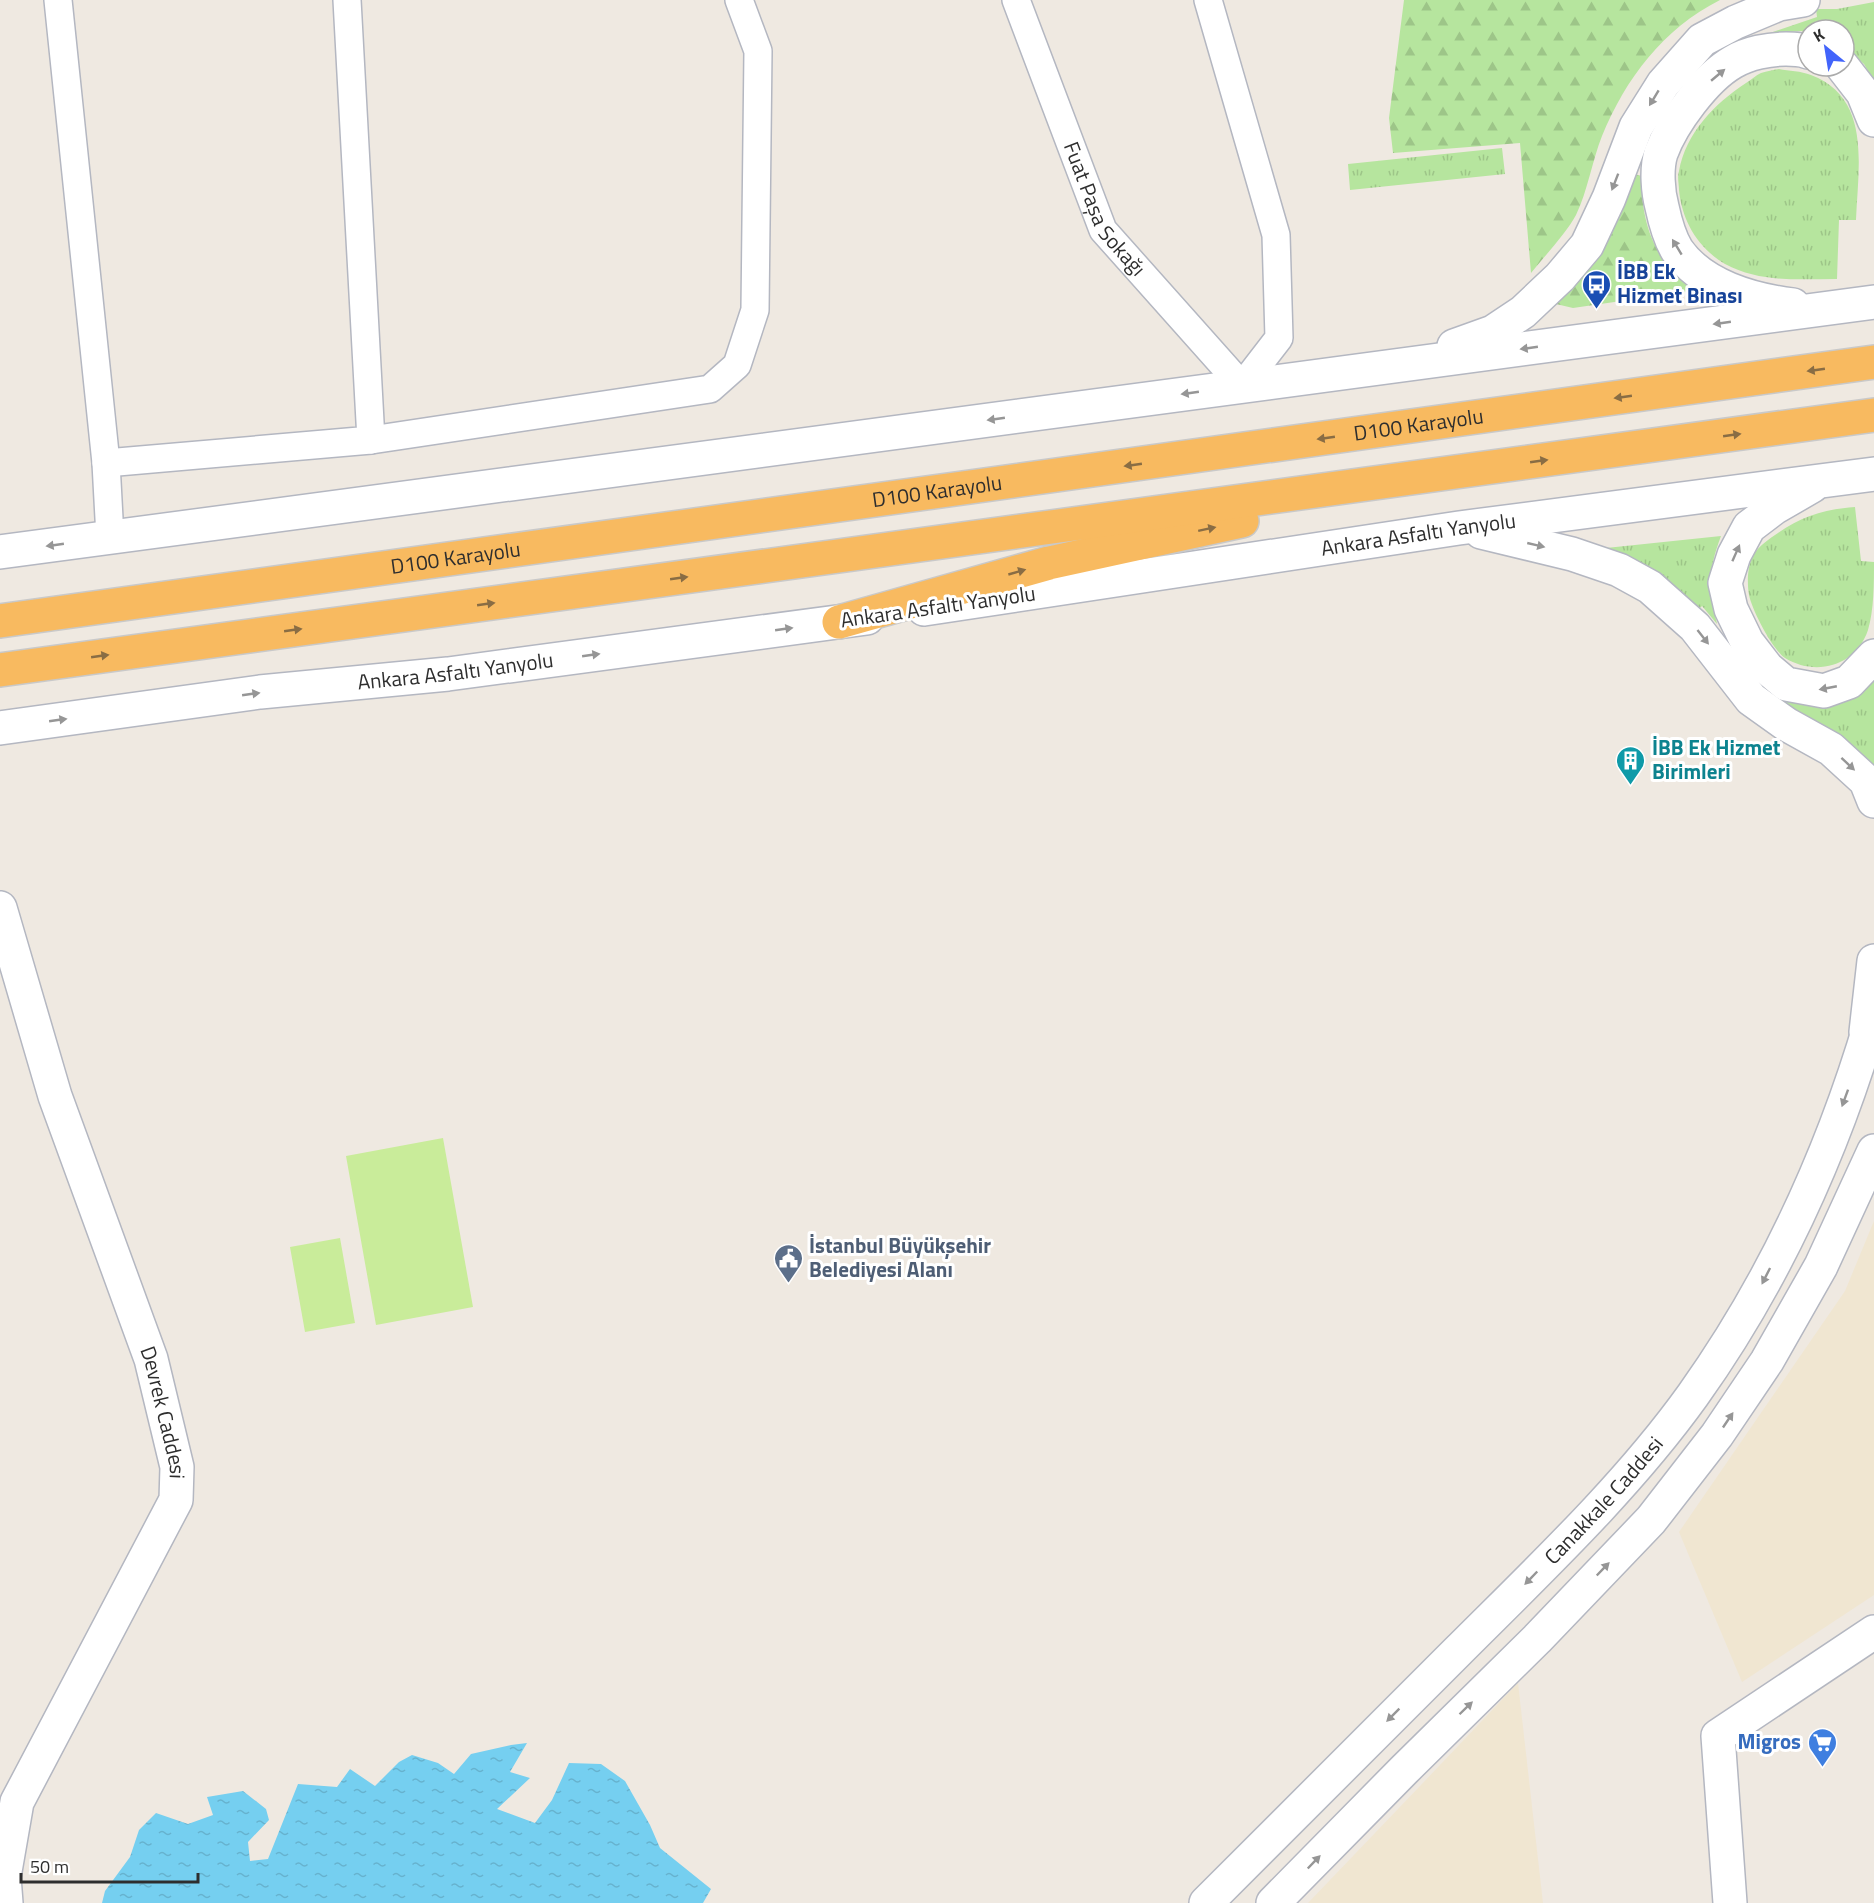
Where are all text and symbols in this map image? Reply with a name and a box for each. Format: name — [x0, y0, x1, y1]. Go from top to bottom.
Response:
north arrow — [1796, 18, 1856, 78]
text: K — [1808, 22, 1829, 48]
one-way arrow — [1710, 69, 1725, 82]
one-way arrow — [1649, 90, 1660, 106]
street label: Fuat Paşa Sokağı — [1056, 137, 1154, 283]
one-way arrow — [1610, 173, 1619, 191]
one-way arrow — [1672, 238, 1683, 255]
place label: İBB Ek Hizmet Binası — [1617, 255, 1743, 311]
bus stop icon: İBB Ek Hizmet Binası — [1580, 268, 1612, 310]
one-way arrow — [1713, 318, 1732, 327]
one-way arrow — [1519, 344, 1538, 353]
one-way arrow — [1806, 366, 1825, 375]
one-way arrow — [1180, 388, 1199, 398]
one-way arrow — [1613, 392, 1632, 401]
street label: D100 Karayolu — [1351, 399, 1485, 449]
one-way arrow — [987, 415, 1006, 424]
one-way arrow — [1723, 430, 1742, 439]
one-way arrow — [1316, 433, 1335, 443]
one-way arrow — [1530, 456, 1549, 465]
one-way arrow — [1123, 460, 1142, 469]
street label: D100 Karayolu — [870, 466, 1004, 515]
street label: Ankara Asfaltı Yanyolu — [1319, 504, 1518, 564]
one-way arrow — [1198, 523, 1216, 533]
street label: D100 Karayolu — [389, 532, 522, 582]
one-way arrow — [46, 540, 65, 549]
one-way arrow — [1527, 541, 1545, 551]
one-way arrow — [1731, 545, 1740, 562]
one-way arrow — [1008, 567, 1026, 576]
one-way arrow — [670, 573, 689, 582]
street label: Ankara Asfaltı Yanyolu — [838, 576, 1037, 636]
one-way arrow — [477, 599, 496, 608]
one-way arrow — [775, 624, 794, 634]
one-way arrow — [283, 626, 302, 635]
one-way arrow — [1696, 630, 1708, 645]
street label: Ankara Asfaltı Yanyolu — [356, 643, 555, 698]
one-way arrow — [581, 650, 600, 659]
one-way arrow — [90, 652, 109, 661]
one-way arrow — [1818, 684, 1837, 693]
one-way arrow — [242, 689, 261, 698]
one-way arrow — [49, 716, 68, 725]
place label: İBB Ek Hizmet Birimleri — [1652, 731, 1781, 787]
building icon: İBB Ek Hizmet Birimleri — [1615, 744, 1647, 786]
one-way arrow — [1840, 757, 1855, 771]
one-way arrow — [1840, 1089, 1849, 1107]
place label: İstanbul Büyükşehir Belediyesi Alanı — [809, 1229, 991, 1285]
public building icon: İstanbul Büyükşehir Belediyesi Alanı — [772, 1242, 804, 1284]
one-way arrow — [1761, 1268, 1771, 1285]
street label: Devrek Caddesi — [133, 1341, 194, 1479]
one-way arrow — [1722, 1412, 1734, 1428]
street label: Canakkale Caddesi — [1536, 1429, 1670, 1571]
one-way arrow — [1596, 1563, 1610, 1577]
one-way arrow — [1525, 1570, 1539, 1584]
one-way arrow — [1459, 1702, 1473, 1716]
one-way arrow — [1386, 1708, 1400, 1722]
place label: Migros — [1737, 1725, 1801, 1757]
supermarket icon: Migros — [1806, 1726, 1838, 1768]
scale bar — [21, 1846, 198, 1884]
text: 50 m — [30, 1853, 69, 1880]
one-way arrow — [1307, 1855, 1321, 1869]

